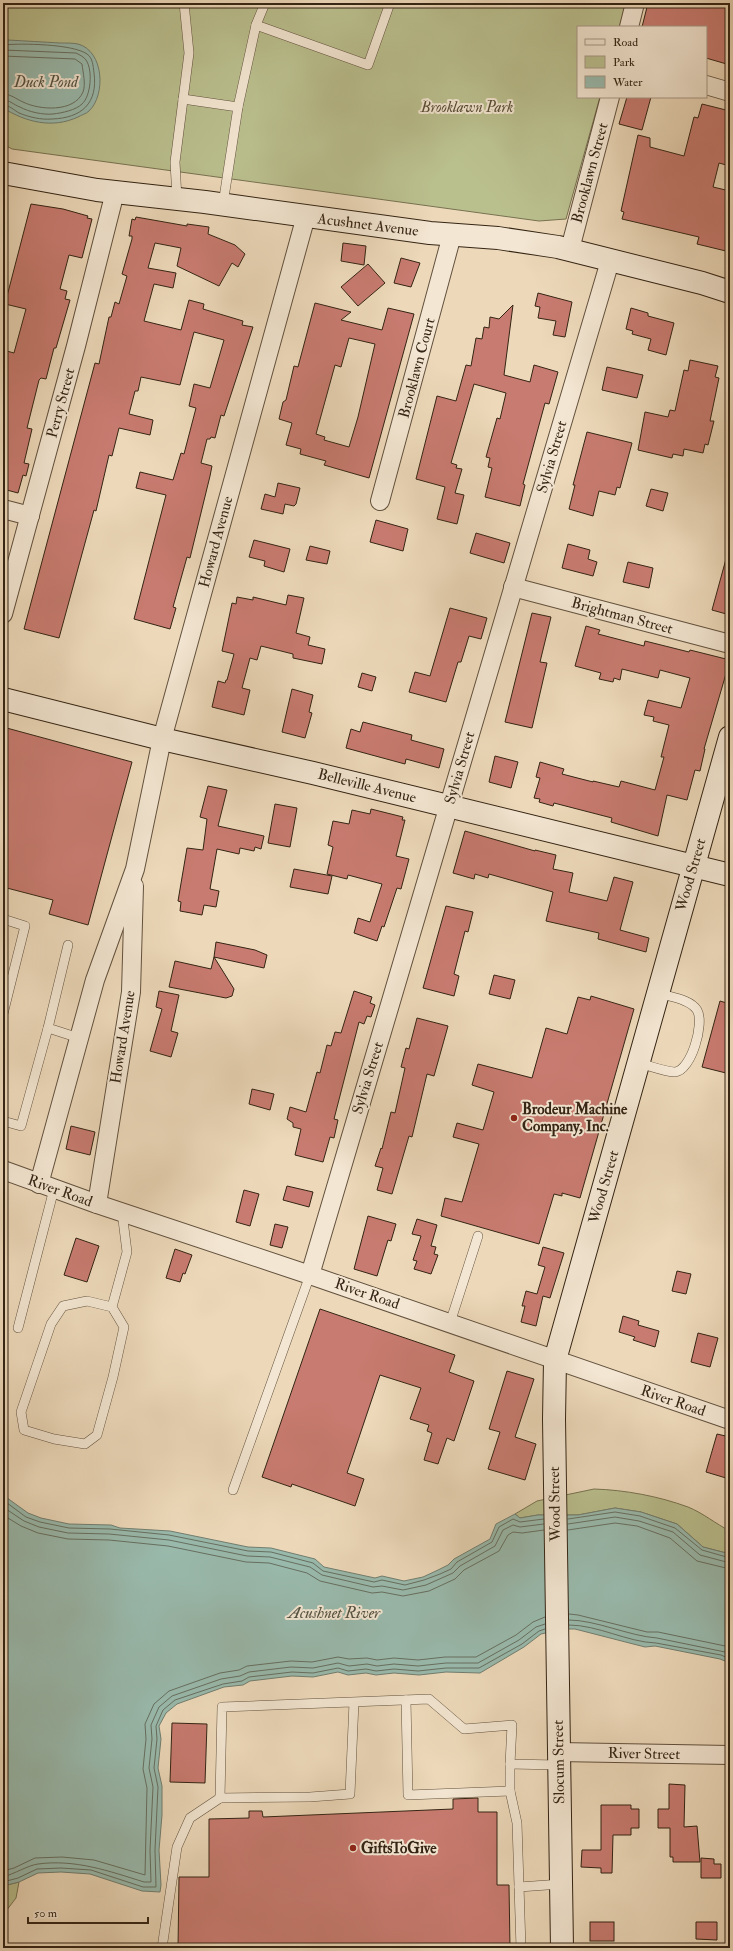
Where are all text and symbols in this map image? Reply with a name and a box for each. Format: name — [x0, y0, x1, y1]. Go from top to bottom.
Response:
legend — [577, 26, 707, 98]
text: Road — [613, 35, 638, 50]
text: Park — [613, 55, 635, 70]
water label: Duck Pond — [13, 72, 79, 92]
text: Water — [612, 75, 643, 90]
park label: Brooklawn Park — [420, 98, 513, 117]
street label: Brooklawn Street — [567, 121, 613, 225]
street label: Acushnet Avenue — [315, 209, 420, 241]
street label: Brooklawn Court — [394, 316, 440, 420]
street label: Perry Street — [43, 366, 79, 440]
street label: Sylvia Street — [533, 418, 571, 495]
street label: Howard Avenue — [195, 494, 237, 590]
street label: Brightman Street — [569, 593, 675, 639]
street label: Sylvia Street — [441, 729, 479, 806]
street label: Belleville Avenue — [316, 765, 418, 807]
street label: Wood Street — [671, 836, 711, 915]
street label: Howard Avenue — [106, 989, 140, 1085]
street label: Sylvia Street — [348, 1039, 388, 1116]
place label: Brodeur Machine Company, Inc. — [522, 1100, 628, 1137]
marker: Brodeur Machine Company, Inc. — [509, 1113, 519, 1123]
street label: Wood Street — [584, 1148, 624, 1227]
street label: River Road — [25, 1171, 95, 1212]
street label: River Road — [332, 1274, 403, 1314]
street label: River Road — [638, 1381, 709, 1421]
street label: Wood Street — [545, 1466, 565, 1543]
water label: Acushnet River — [286, 1603, 381, 1623]
street label: Slocum Street — [549, 1720, 569, 1804]
street label: River Street — [608, 1744, 680, 1764]
place label: GiftsToGive — [361, 1839, 437, 1858]
marker: GiftsToGive — [348, 1843, 358, 1853]
scale bar — [28, 1899, 148, 1925]
text: 50 m — [34, 1906, 58, 1921]

